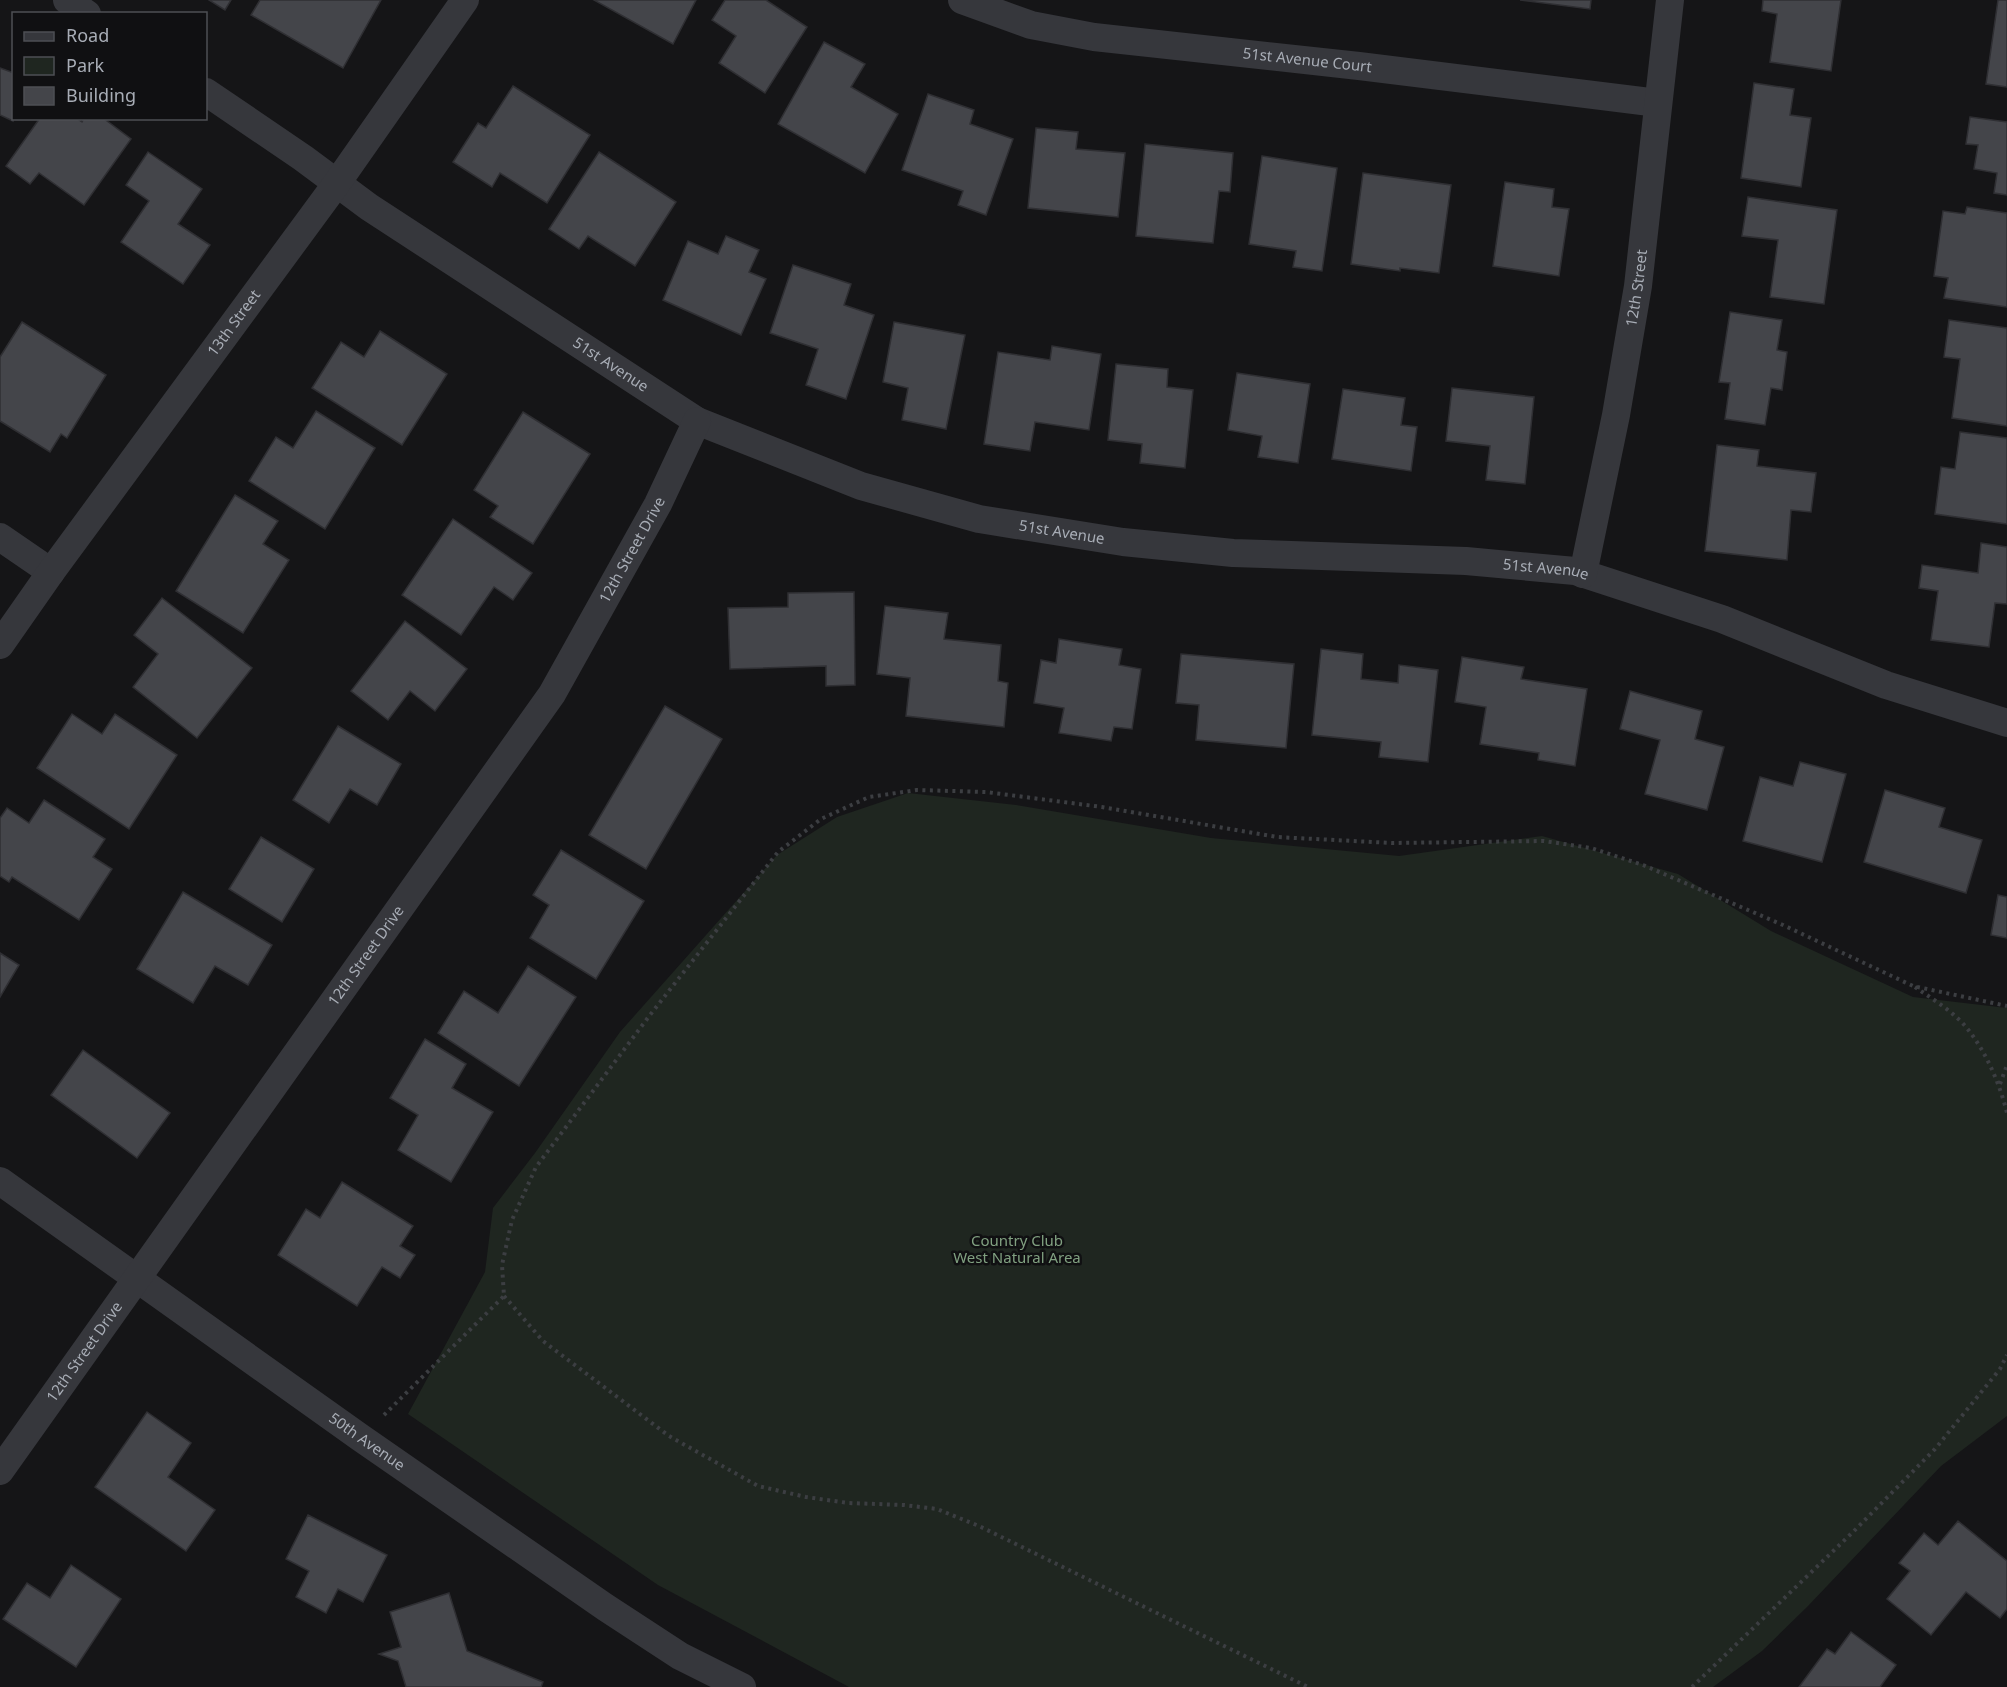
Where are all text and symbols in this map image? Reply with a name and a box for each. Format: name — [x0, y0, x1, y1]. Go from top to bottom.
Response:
legend — [12, 12, 207, 120]
text: Road — [66, 23, 109, 47]
street label: 51st Avenue Court — [1242, 42, 1374, 77]
text: Park — [66, 53, 104, 77]
text: Building — [66, 83, 136, 107]
street label: 12th Street — [1620, 248, 1651, 328]
street label: 13th Street — [202, 285, 265, 360]
street label: 51st Avenue — [569, 332, 653, 396]
street label: 12th Street Drive — [594, 493, 669, 606]
street label: 51st Avenue — [1018, 515, 1106, 548]
street label: 51st Avenue — [1502, 553, 1592, 584]
street label: 12th Street Drive — [323, 901, 408, 1009]
park label: Country Club West Natural Area — [953, 1230, 1081, 1267]
street label: 12th Street Drive — [41, 1297, 126, 1406]
street label: 50th Avenue — [325, 1407, 409, 1475]

